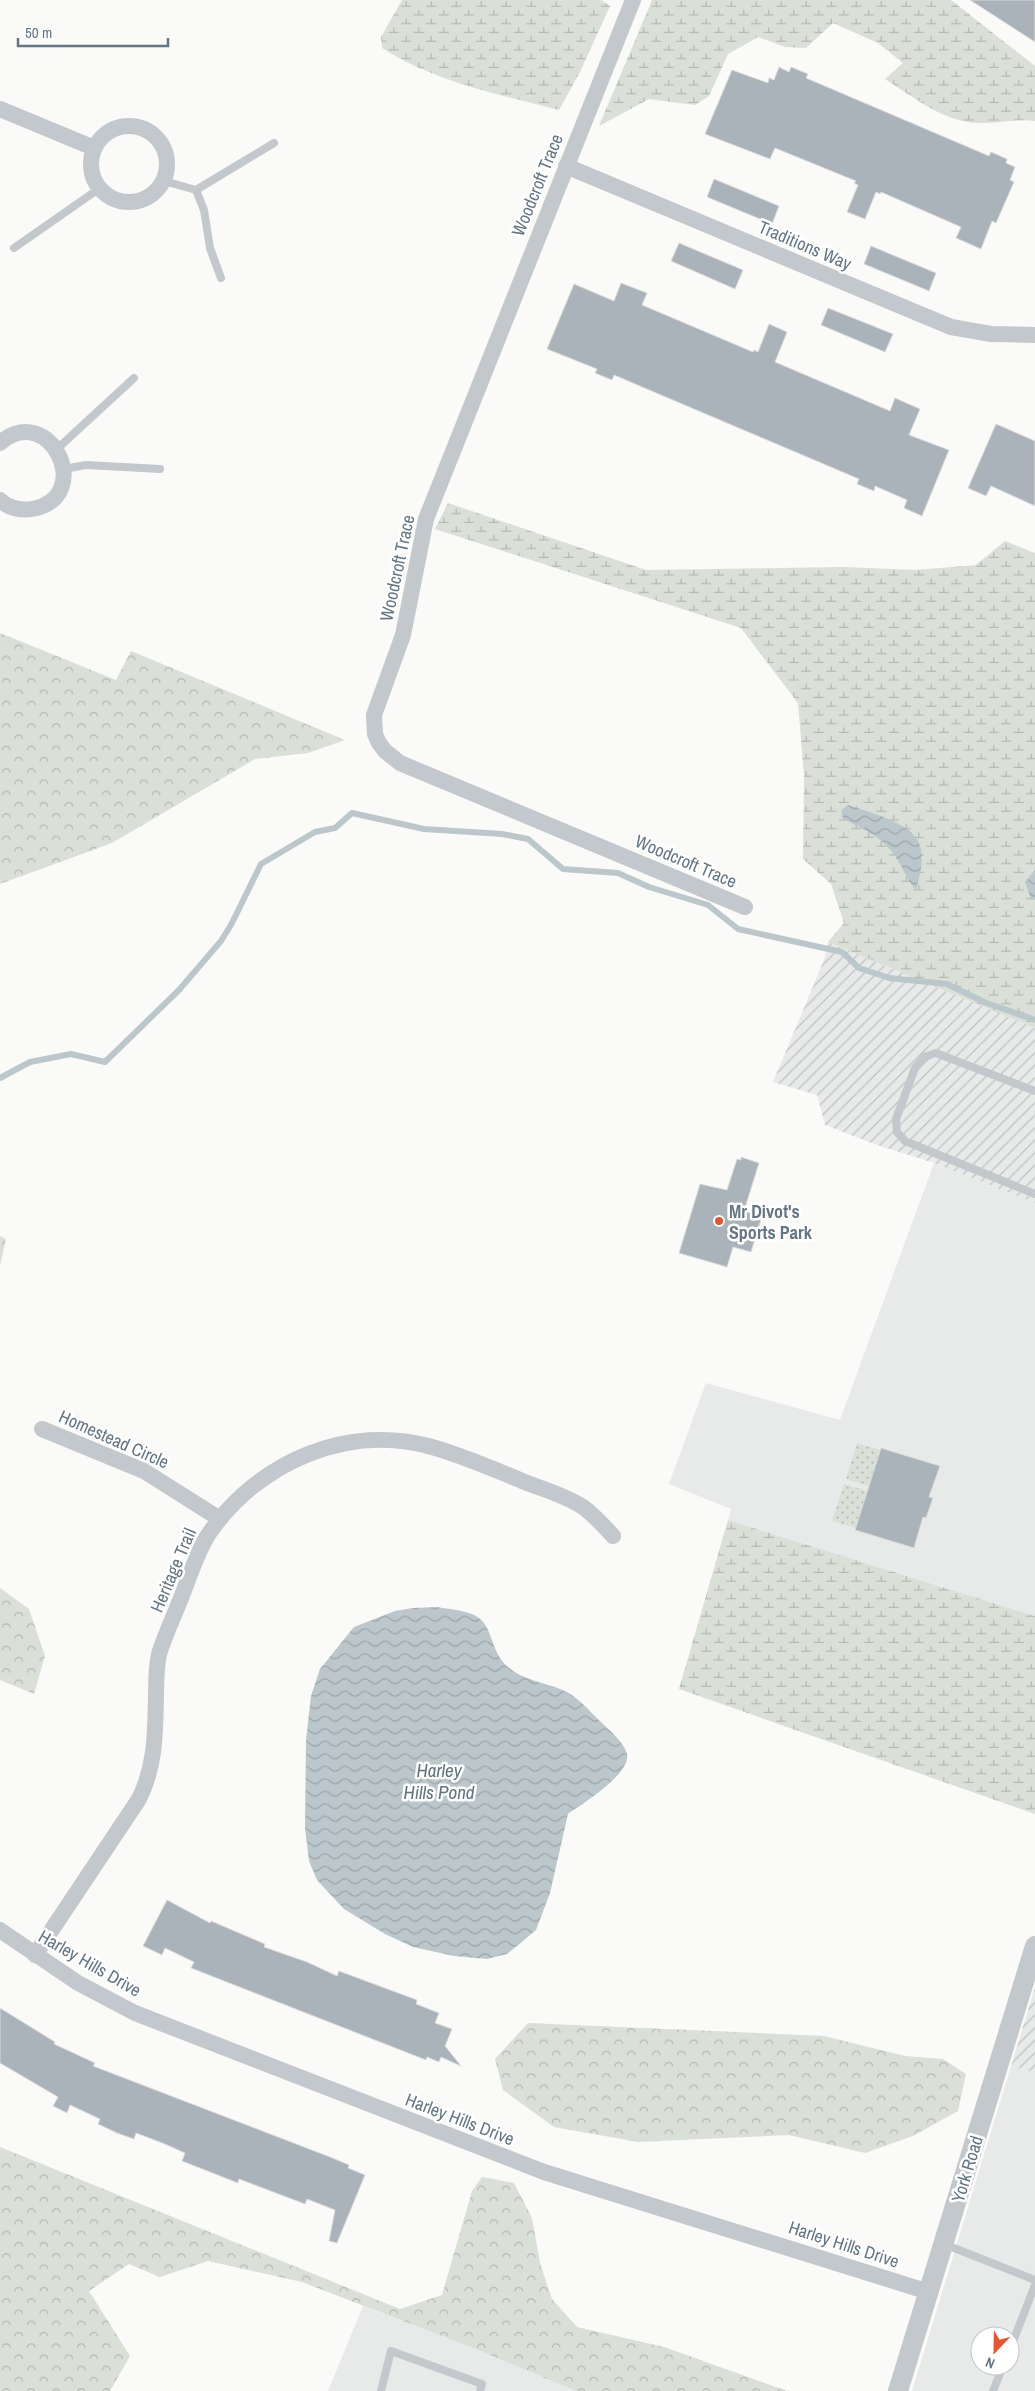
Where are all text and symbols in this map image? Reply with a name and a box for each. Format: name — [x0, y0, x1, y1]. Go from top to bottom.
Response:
scale bar — [18, 15, 168, 47]
text: 50 m — [25, 22, 52, 43]
street label: Woodcroft Trace — [505, 130, 569, 240]
street label: Traditions Way — [755, 214, 856, 276]
street label: Woodcroft Trace — [374, 513, 420, 623]
street label: Woodcroft Trace — [631, 828, 741, 894]
place label: Mr Divot's Sports Park — [729, 1199, 813, 1245]
marker: Mr Divot's Sports Park — [713, 1215, 725, 1227]
street label: Homestead Circle — [55, 1404, 173, 1474]
street label: Heritage Trail — [144, 1524, 202, 1616]
water label: Harley Hills Pond — [403, 1757, 475, 1805]
street label: Harley Hills Drive — [34, 1923, 146, 2003]
street label: Harley Hills Drive — [402, 2087, 518, 2151]
street label: York Road — [945, 2133, 989, 2205]
street label: Harley Hills Drive — [786, 2214, 902, 2274]
north arrow — [970, 2326, 1020, 2376]
text: N — [983, 2353, 997, 2373]

